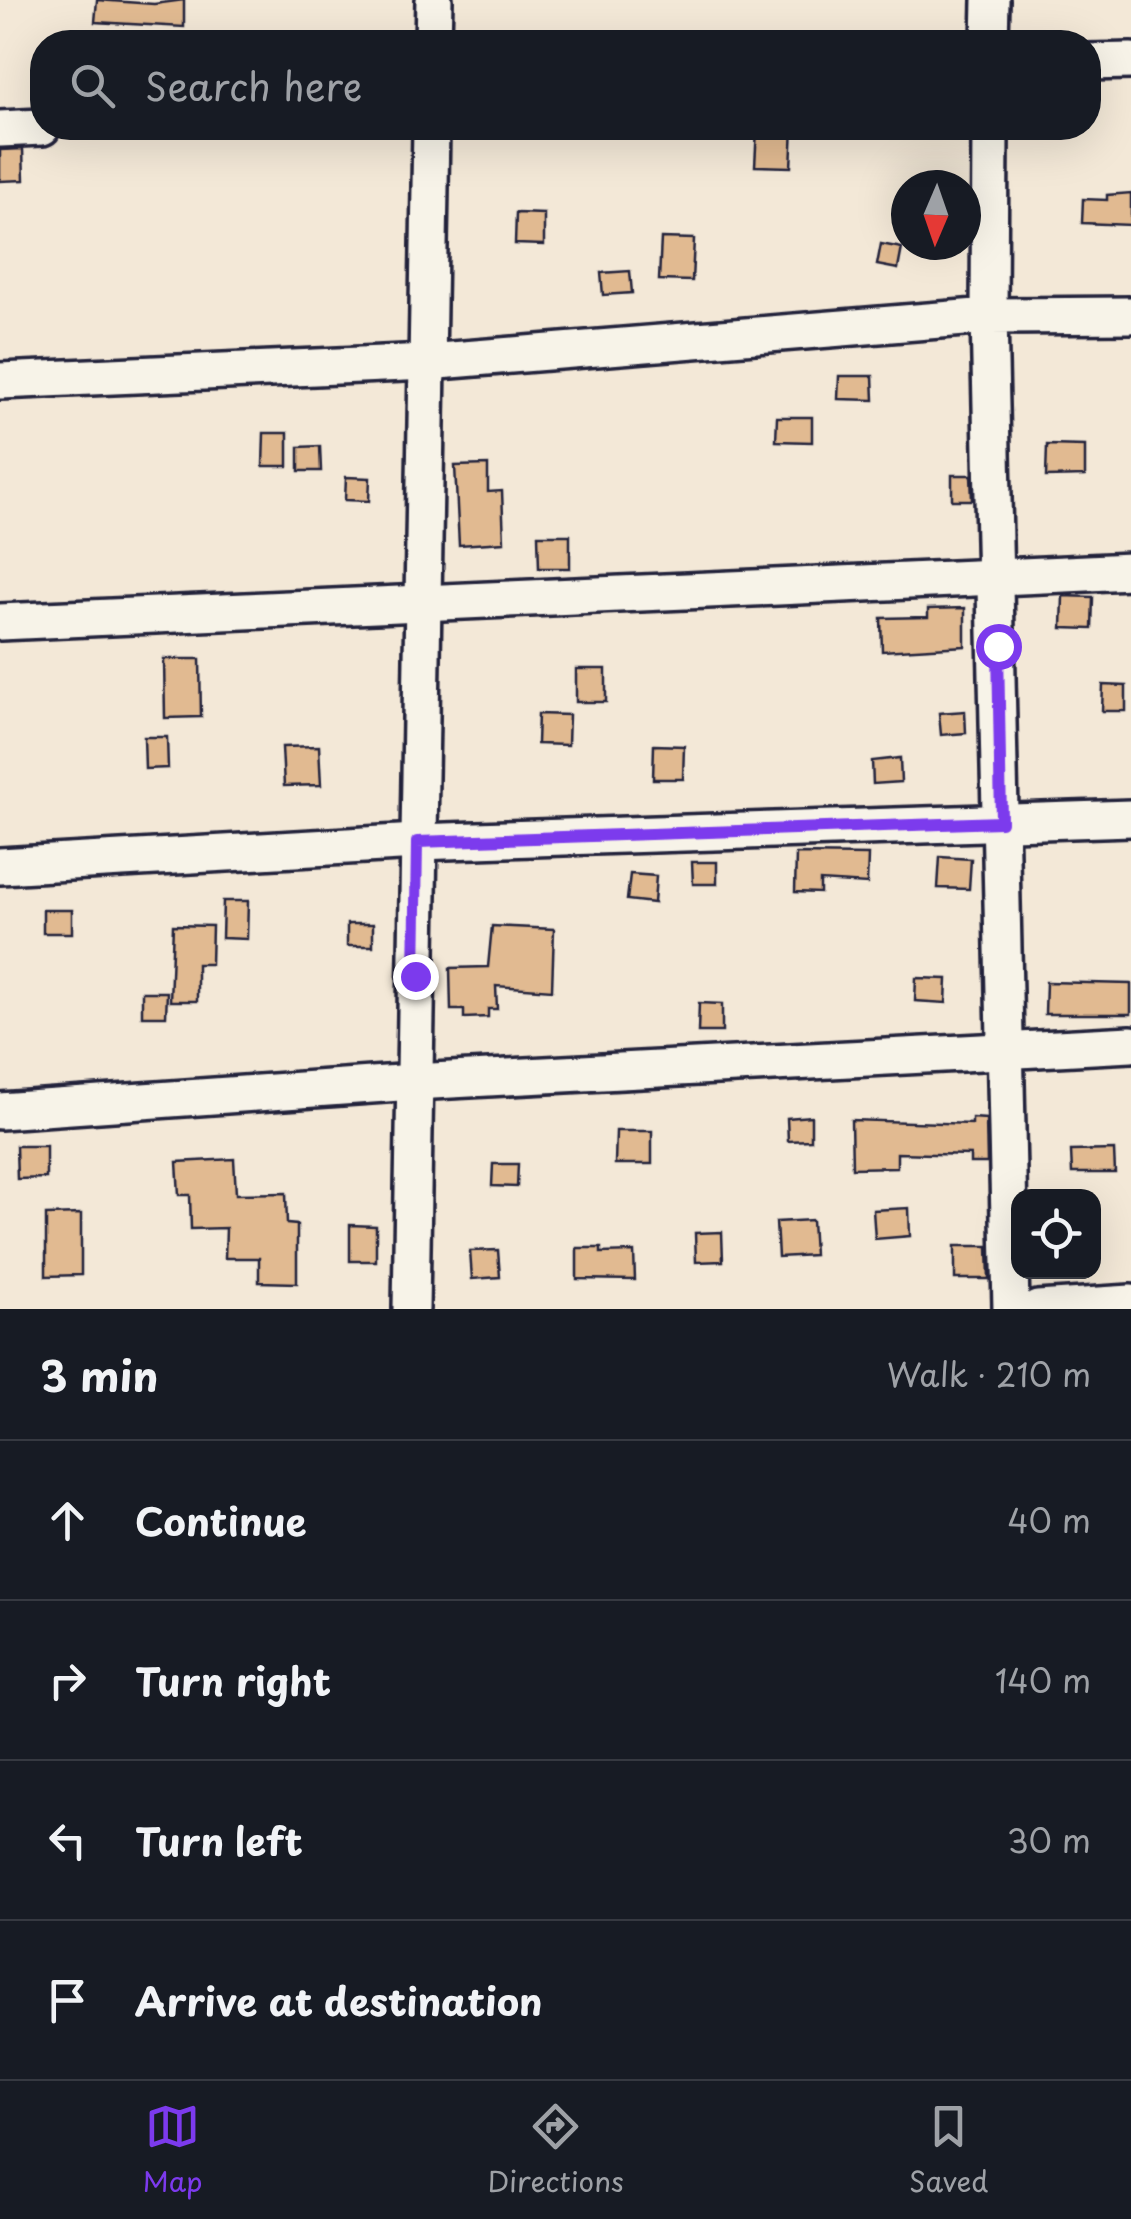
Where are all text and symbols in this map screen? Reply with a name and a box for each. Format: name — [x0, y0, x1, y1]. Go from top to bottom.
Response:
search box — [30, 30, 1101, 140]
text: Search here — [145, 57, 362, 114]
icon: search — [65, 58, 120, 113]
north arrow — [891, 170, 981, 260]
route start — [976, 624, 1022, 670]
route end — [393, 954, 439, 1000]
map controls — [1011, 1189, 1101, 1279]
button: locate — [1011, 1189, 1101, 1279]
text: 3 min — [40, 1343, 158, 1406]
text: Walk · 210 m — [887, 1350, 1091, 1398]
text: Continue — [135, 1492, 306, 1549]
icon: ahead — [40, 1493, 95, 1548]
text: 40 m — [1007, 1496, 1091, 1544]
text: Turn right — [135, 1652, 331, 1709]
icon: right — [40, 1653, 95, 1708]
text: 140 m — [995, 1656, 1091, 1704]
text: Turn left — [135, 1812, 303, 1869]
icon: left — [40, 1813, 95, 1868]
text: 30 m — [1007, 1816, 1091, 1864]
text: Arrive at destination — [135, 1972, 543, 2029]
icon: arrive — [40, 1973, 95, 2028]
tab: Map — [143, 2099, 202, 2202]
tab: Directions — [488, 2099, 624, 2202]
tab: Saved — [909, 2099, 988, 2202]

